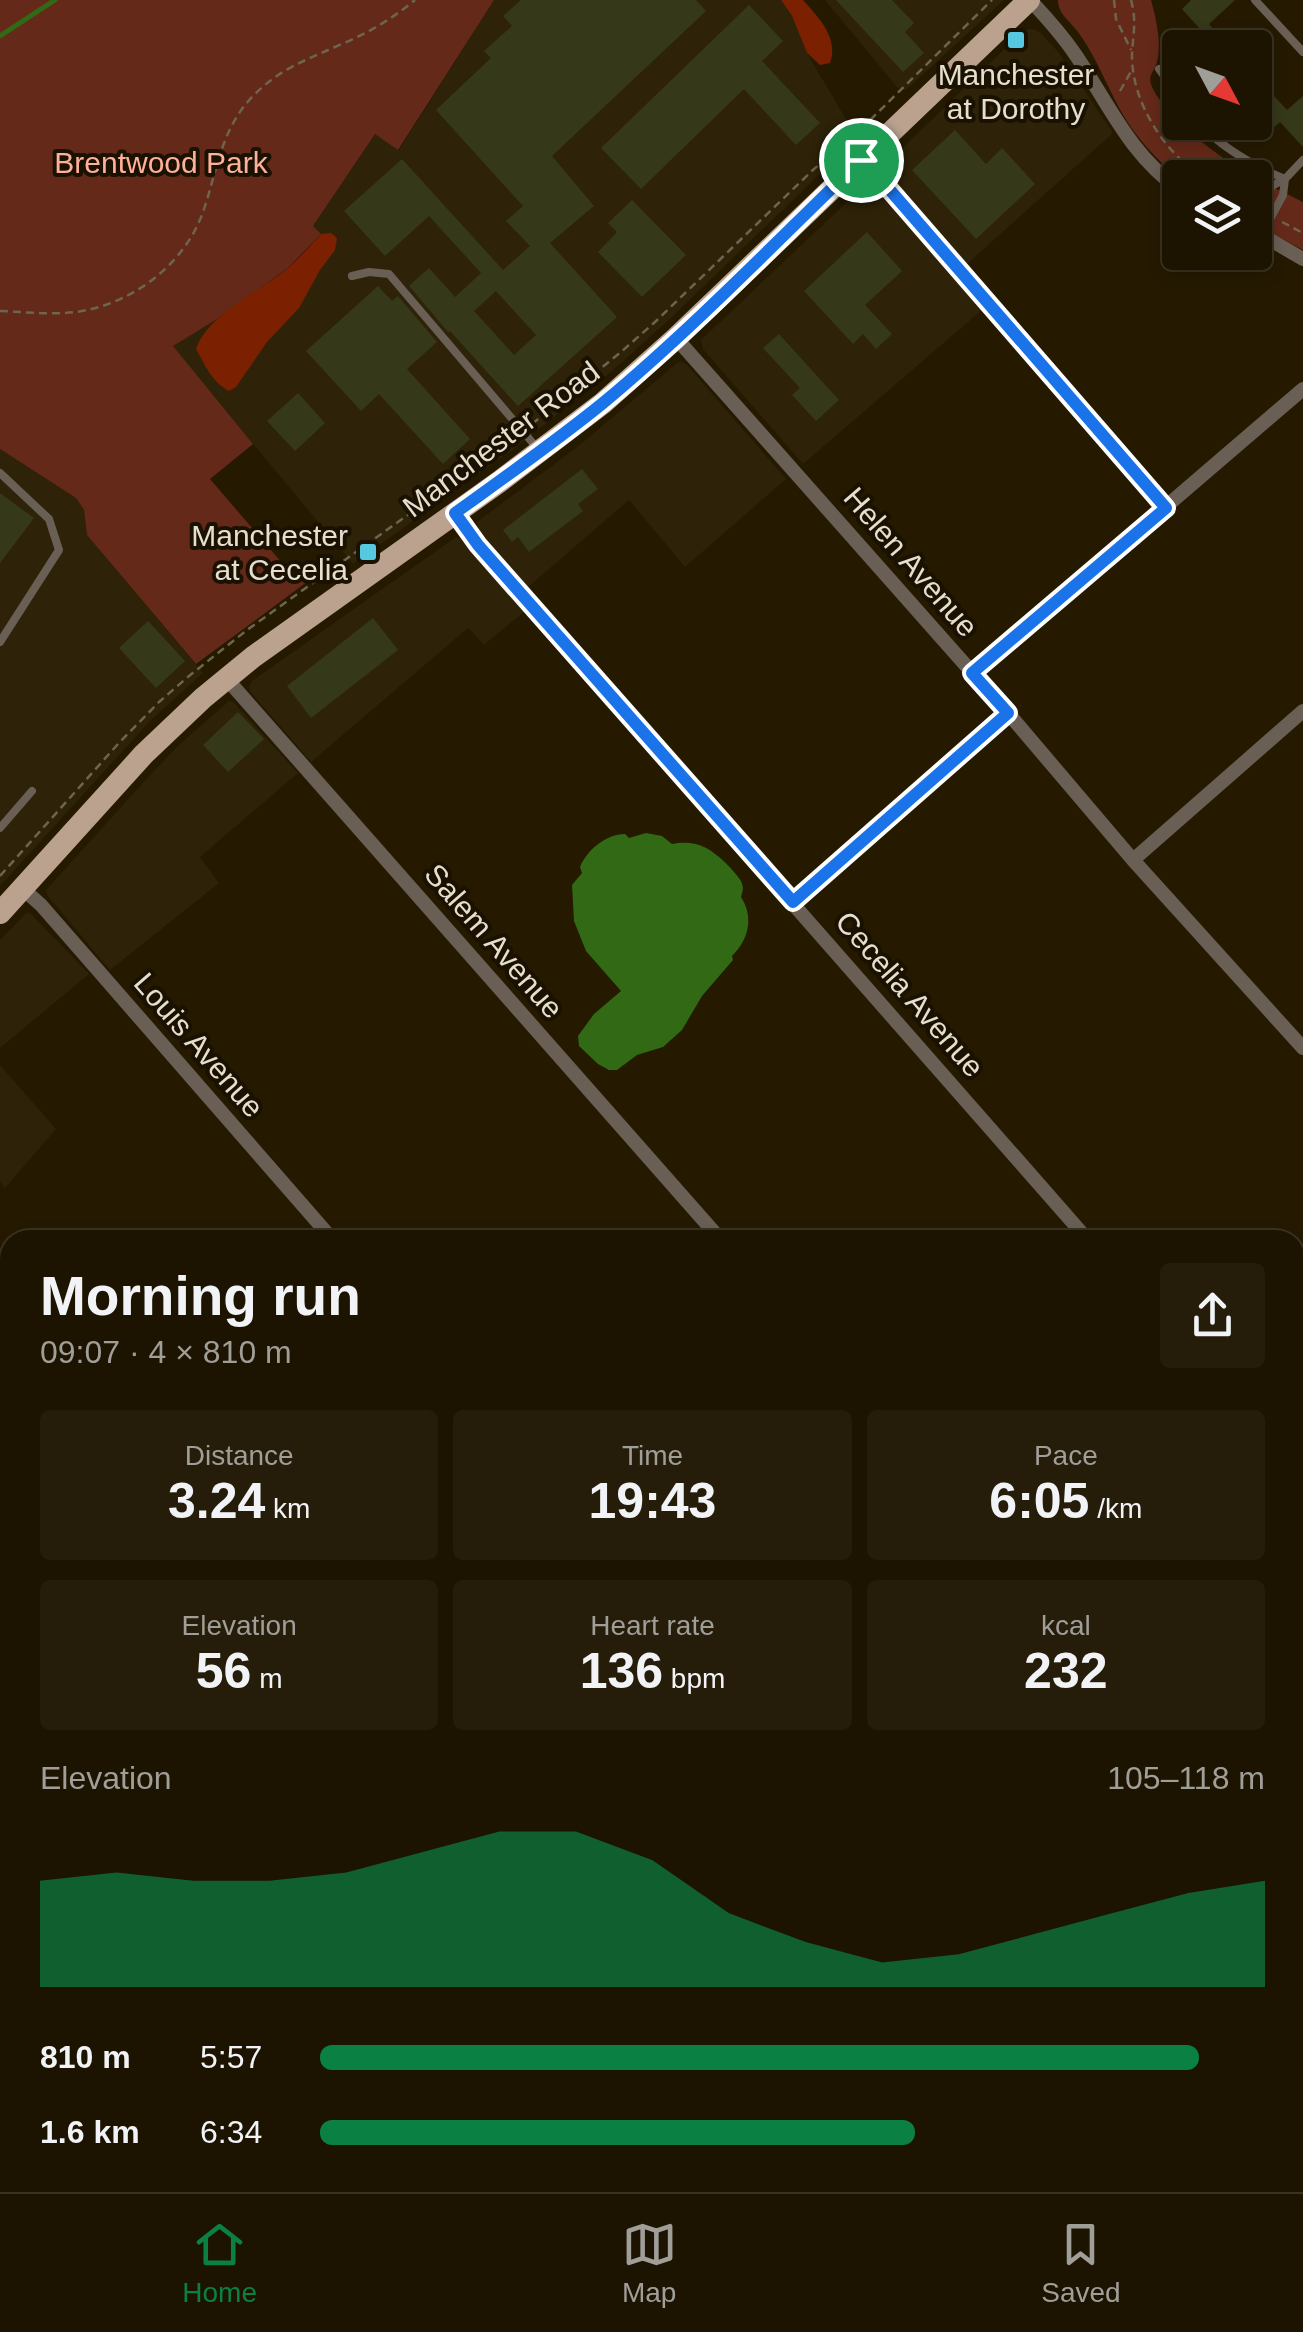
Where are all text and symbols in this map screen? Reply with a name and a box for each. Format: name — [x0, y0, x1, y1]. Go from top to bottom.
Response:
marker: Manchester at Dorothy — [1005, 29, 1027, 51]
north arrow — [1162, 30, 1272, 140]
map controls — [1162, 30, 1272, 270]
place label: Manchester at Dorothy — [938, 58, 1094, 125]
pin — [819, 118, 904, 203]
icon: arrive — [834, 133, 889, 188]
park label: Brentwood Park — [54, 146, 269, 179]
button: layers — [1162, 160, 1272, 270]
street label: Manchester Road — [397, 355, 605, 523]
street label: Helen Avenue — [837, 481, 985, 643]
place label: Manchester at Cecelia — [191, 519, 348, 586]
marker: Manchester at Cecelia — [357, 541, 379, 563]
street label: Salem Avenue — [418, 857, 570, 1025]
street label: Cecelia Avenue — [829, 905, 991, 1083]
street label: Louis Avenue — [128, 966, 270, 1124]
button: share — [1160, 1263, 1265, 1368]
text: Morning run — [40, 1265, 361, 1327]
text: 09:07 · 4 × 810 m — [40, 1334, 292, 1370]
text: Distance — [185, 1440, 294, 1471]
text: Time — [622, 1440, 683, 1471]
text: Pace — [1034, 1440, 1098, 1471]
text: 3.24 — [168, 1473, 265, 1529]
text: 19:43 — [589, 1473, 716, 1529]
text: 6:05 — [989, 1473, 1089, 1529]
text: km — [265, 1493, 310, 1524]
text: /km — [1089, 1493, 1142, 1524]
text: Elevation — [182, 1610, 297, 1641]
text: Heart rate — [590, 1610, 715, 1641]
text: kcal — [1041, 1610, 1091, 1641]
text: 56 — [196, 1643, 251, 1699]
text: 136 — [580, 1643, 663, 1699]
text: 232 — [1024, 1643, 1108, 1699]
text: m — [251, 1663, 283, 1694]
text: bpm — [663, 1663, 725, 1694]
text: Elevation — [40, 1760, 172, 1796]
text: 105–118 m — [1107, 1760, 1265, 1796]
text: 810 m — [40, 2039, 131, 2075]
text: 5:57 — [200, 2039, 262, 2075]
text: 1.6 km — [40, 2114, 140, 2150]
text: 6:34 — [200, 2114, 262, 2150]
tab: Home — [182, 2217, 257, 2309]
tab: Map — [622, 2217, 677, 2309]
tab: Saved — [1041, 2217, 1121, 2309]

